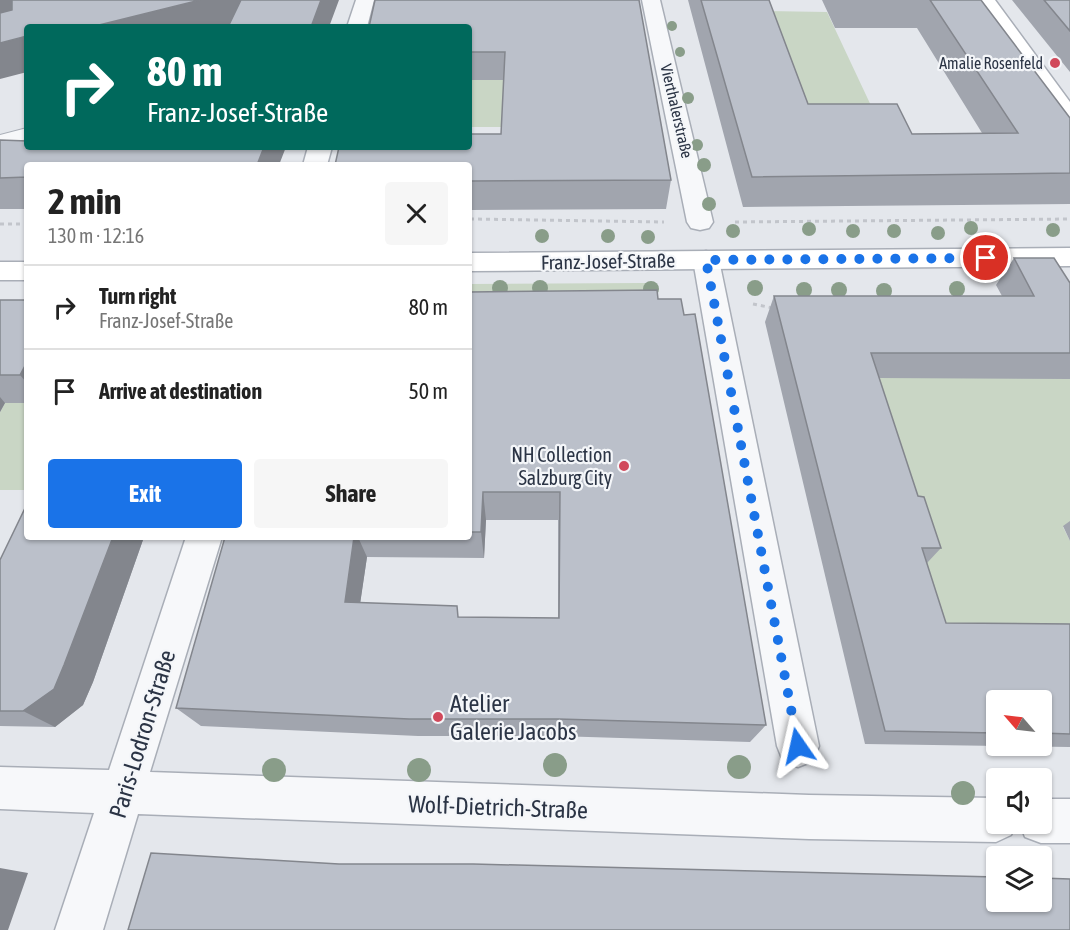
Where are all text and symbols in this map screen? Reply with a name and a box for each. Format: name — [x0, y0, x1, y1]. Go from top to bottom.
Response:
text: 80 m — [147, 47, 222, 95]
icon: right — [48, 48, 126, 126]
place label: Amalie Rosenfeld — [939, 54, 1043, 72]
marker: Amalie Rosenfeld — [1048, 56, 1062, 70]
street label: Vierthalerstraße — [657, 62, 697, 160]
text: Franz-Josef-Straße — [147, 97, 328, 128]
text: 2 min — [48, 180, 122, 222]
button: close — [385, 182, 448, 245]
text: 130 m · 12:16 — [48, 224, 144, 247]
pin — [960, 232, 1011, 283]
icon: arrive — [969, 241, 1002, 274]
street label: Franz-Josef-Straße — [541, 248, 675, 274]
text: Turn right — [99, 283, 176, 309]
icon: right — [48, 291, 81, 324]
text: 80 m — [408, 294, 448, 320]
text: Franz-Josef-Straße — [99, 309, 233, 332]
icon: arrive — [48, 375, 81, 408]
text: Arrive at destination — [99, 378, 262, 404]
text: 50 m — [408, 378, 448, 404]
place label: NH Collection Salzburg City — [511, 443, 612, 489]
button: Exit — [48, 459, 242, 528]
button: Share — [254, 459, 448, 528]
marker: NH Collection Salzburg City — [617, 459, 631, 473]
street label: Paris-Lodron-Straße — [104, 647, 180, 821]
place label: Atelier Galerie Jacobs — [450, 690, 577, 745]
north arrow — [986, 690, 1052, 756]
map controls — [986, 690, 1052, 912]
marker: Atelier Galerie Jacobs — [431, 710, 445, 724]
position arrow — [766, 714, 830, 778]
button: sound — [986, 768, 1052, 834]
street label: Wolf-Dietrich-Straße — [408, 790, 588, 824]
button: layers — [986, 846, 1052, 912]

